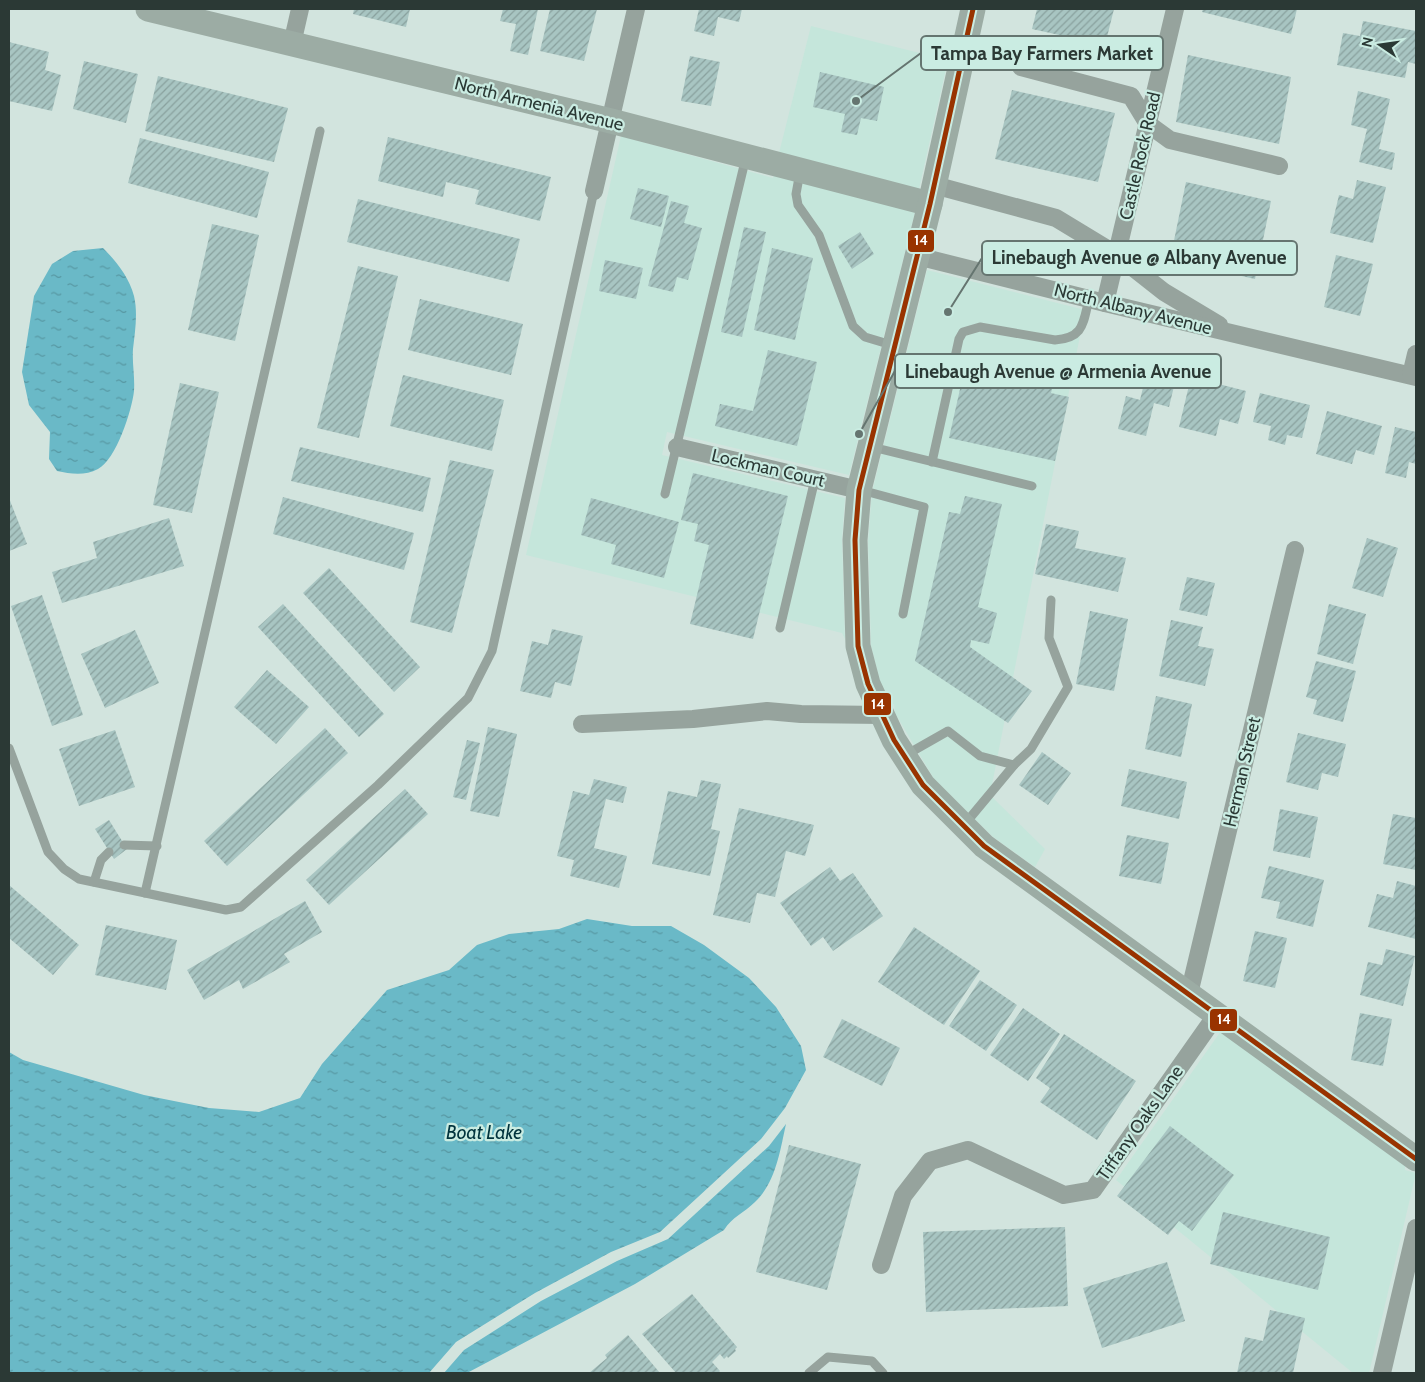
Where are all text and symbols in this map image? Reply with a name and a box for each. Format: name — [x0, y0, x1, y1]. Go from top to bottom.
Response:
north arrow — [1355, 20, 1405, 70]
text: N — [1357, 35, 1377, 49]
callout: Tampa Bay Farmers Market — [921, 36, 1163, 70]
text: Tampa Bay Farmers Market — [931, 42, 1153, 65]
street label: North Armenia Avenue — [452, 72, 626, 136]
street label: Castle Rock Road — [1115, 90, 1165, 222]
line badge: 14 — [907, 229, 935, 253]
text: 14 — [914, 231, 928, 249]
callout: Linebaugh Avenue @ Albany Avenue — [982, 241, 1297, 275]
text: Linebaugh Avenue @ Albany Avenue — [991, 246, 1287, 269]
street label: North Albany Avenue — [1052, 279, 1214, 339]
callout: Linebaugh Avenue @ Armenia Avenue — [895, 354, 1221, 388]
text: Linebaugh Avenue @ Armenia Avenue — [905, 360, 1212, 383]
street label: Lockman Court — [709, 444, 827, 492]
line badge: 14 — [863, 692, 892, 716]
text: 14 — [871, 695, 885, 713]
street label: Herman Street — [1219, 715, 1265, 829]
line badge: 14 — [1209, 1008, 1238, 1032]
text: 14 — [1217, 1010, 1231, 1028]
street label: Tiffany Oaks Lane — [1092, 1061, 1188, 1185]
water label: Boat Lake — [446, 1121, 522, 1144]

